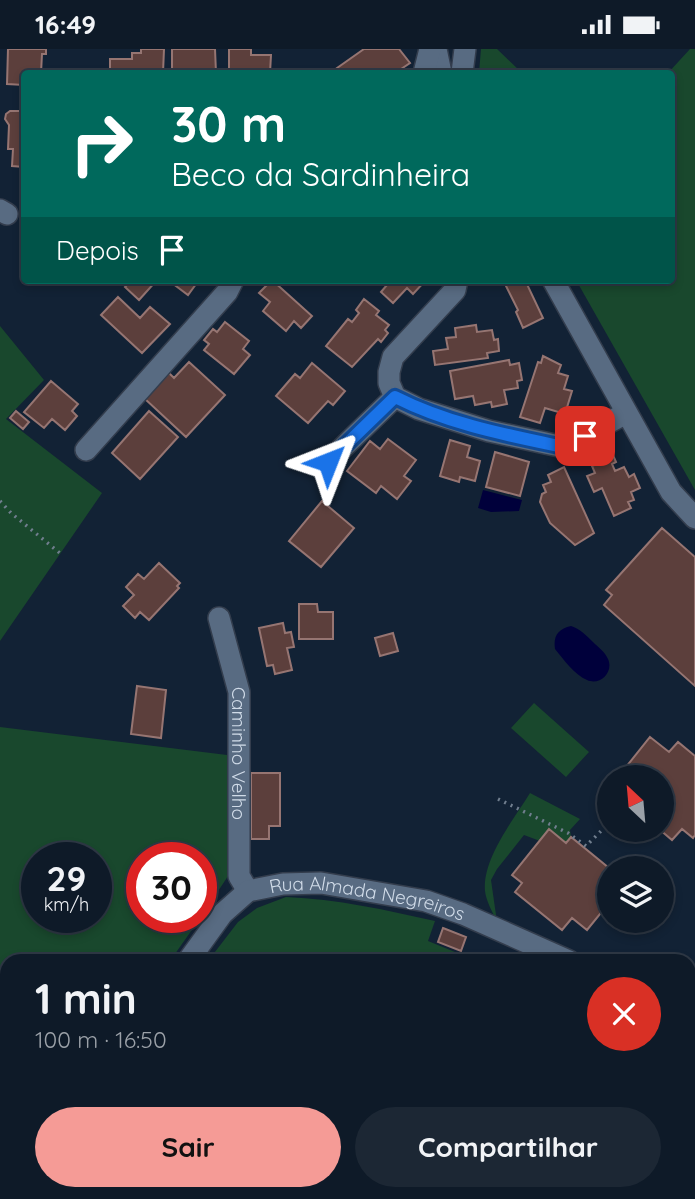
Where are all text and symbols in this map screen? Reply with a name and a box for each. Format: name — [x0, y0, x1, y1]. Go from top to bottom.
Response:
text: 16:49 — [35, 8, 96, 41]
text: 30 m — [171, 93, 286, 154]
icon: right — [56, 98, 147, 189]
text: Beco da Sardinheira — [171, 154, 470, 194]
icon: arrive — [153, 231, 191, 269]
text: Depois — [56, 234, 139, 267]
pin — [555, 406, 615, 466]
icon: arrive — [566, 417, 604, 455]
position arrow — [291, 425, 365, 499]
street label: Caminho Velho — [227, 687, 251, 820]
north arrow — [597, 765, 674, 842]
map controls — [597, 765, 674, 933]
speed limit sign: 30 — [126, 842, 217, 933]
text: 29 — [47, 856, 86, 900]
button: layers — [597, 856, 674, 933]
street label: Rua Almada Negreiros — [267, 871, 468, 926]
text: km/h — [44, 893, 89, 916]
text: 1 min — [35, 972, 137, 1025]
button: close — [587, 977, 661, 1051]
text: 100 m · 16:50 — [35, 1025, 167, 1054]
button: Sair — [35, 1107, 341, 1187]
button: Compartilhar — [355, 1107, 661, 1187]

